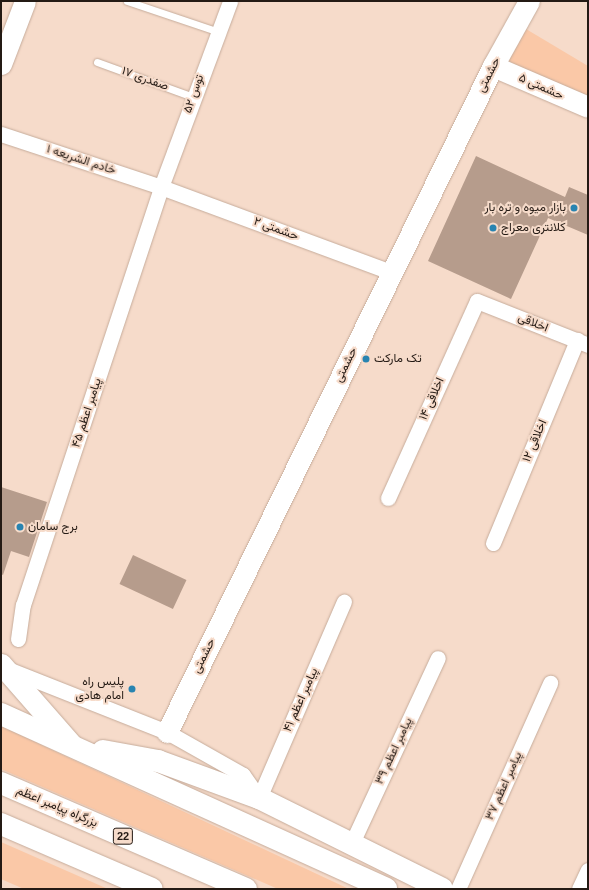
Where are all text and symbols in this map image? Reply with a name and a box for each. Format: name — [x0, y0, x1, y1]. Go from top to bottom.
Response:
street label: حشمتی — [474, 55, 504, 95]
street label: صفدری ۱۷ — [120, 64, 170, 94]
street label: حشمتی ۵ — [516, 71, 566, 103]
street label: توس ۵۲ — [181, 73, 207, 115]
street label: خادم الشریعه ۱ — [45, 142, 117, 178]
place label: بازار میوه و تره بار — [484, 201, 566, 215]
marker: بازار میوه و تره بار — [569, 203, 579, 213]
street label: حشمتی ۲ — [252, 214, 300, 244]
place label: کلانتری معراج — [501, 221, 566, 235]
marker: کلانتری معراج — [488, 223, 498, 233]
street label: اخلاقی — [516, 310, 550, 336]
street label: حشمتی — [331, 345, 361, 385]
place label: تک مارکت — [374, 352, 422, 366]
marker: تک مارکت — [361, 354, 371, 364]
street label: پیامبر اعظم ۴۵ — [69, 376, 105, 450]
street label: اخلاقی ۱۴ — [416, 376, 448, 422]
street label: اخلاقی ۱۲ — [520, 418, 550, 464]
place label: برج سامان — [28, 520, 78, 534]
marker: برج سامان — [15, 522, 25, 532]
street label: حشمتی — [189, 636, 219, 676]
street label: پیامبر اعظم ۴۱ — [280, 666, 322, 734]
place label: پلیس راه امام هادی — [76, 675, 124, 703]
marker: پلیس راه امام هادی — [127, 684, 137, 694]
street label: پیامبر اعظم ۳۹ — [372, 715, 416, 787]
street label: پیامبر اعظم ۳۷ — [483, 750, 525, 822]
street label: بزرگراه پیامبر اعظم — [14, 783, 100, 831]
road number: 22 — [112, 827, 134, 845]

